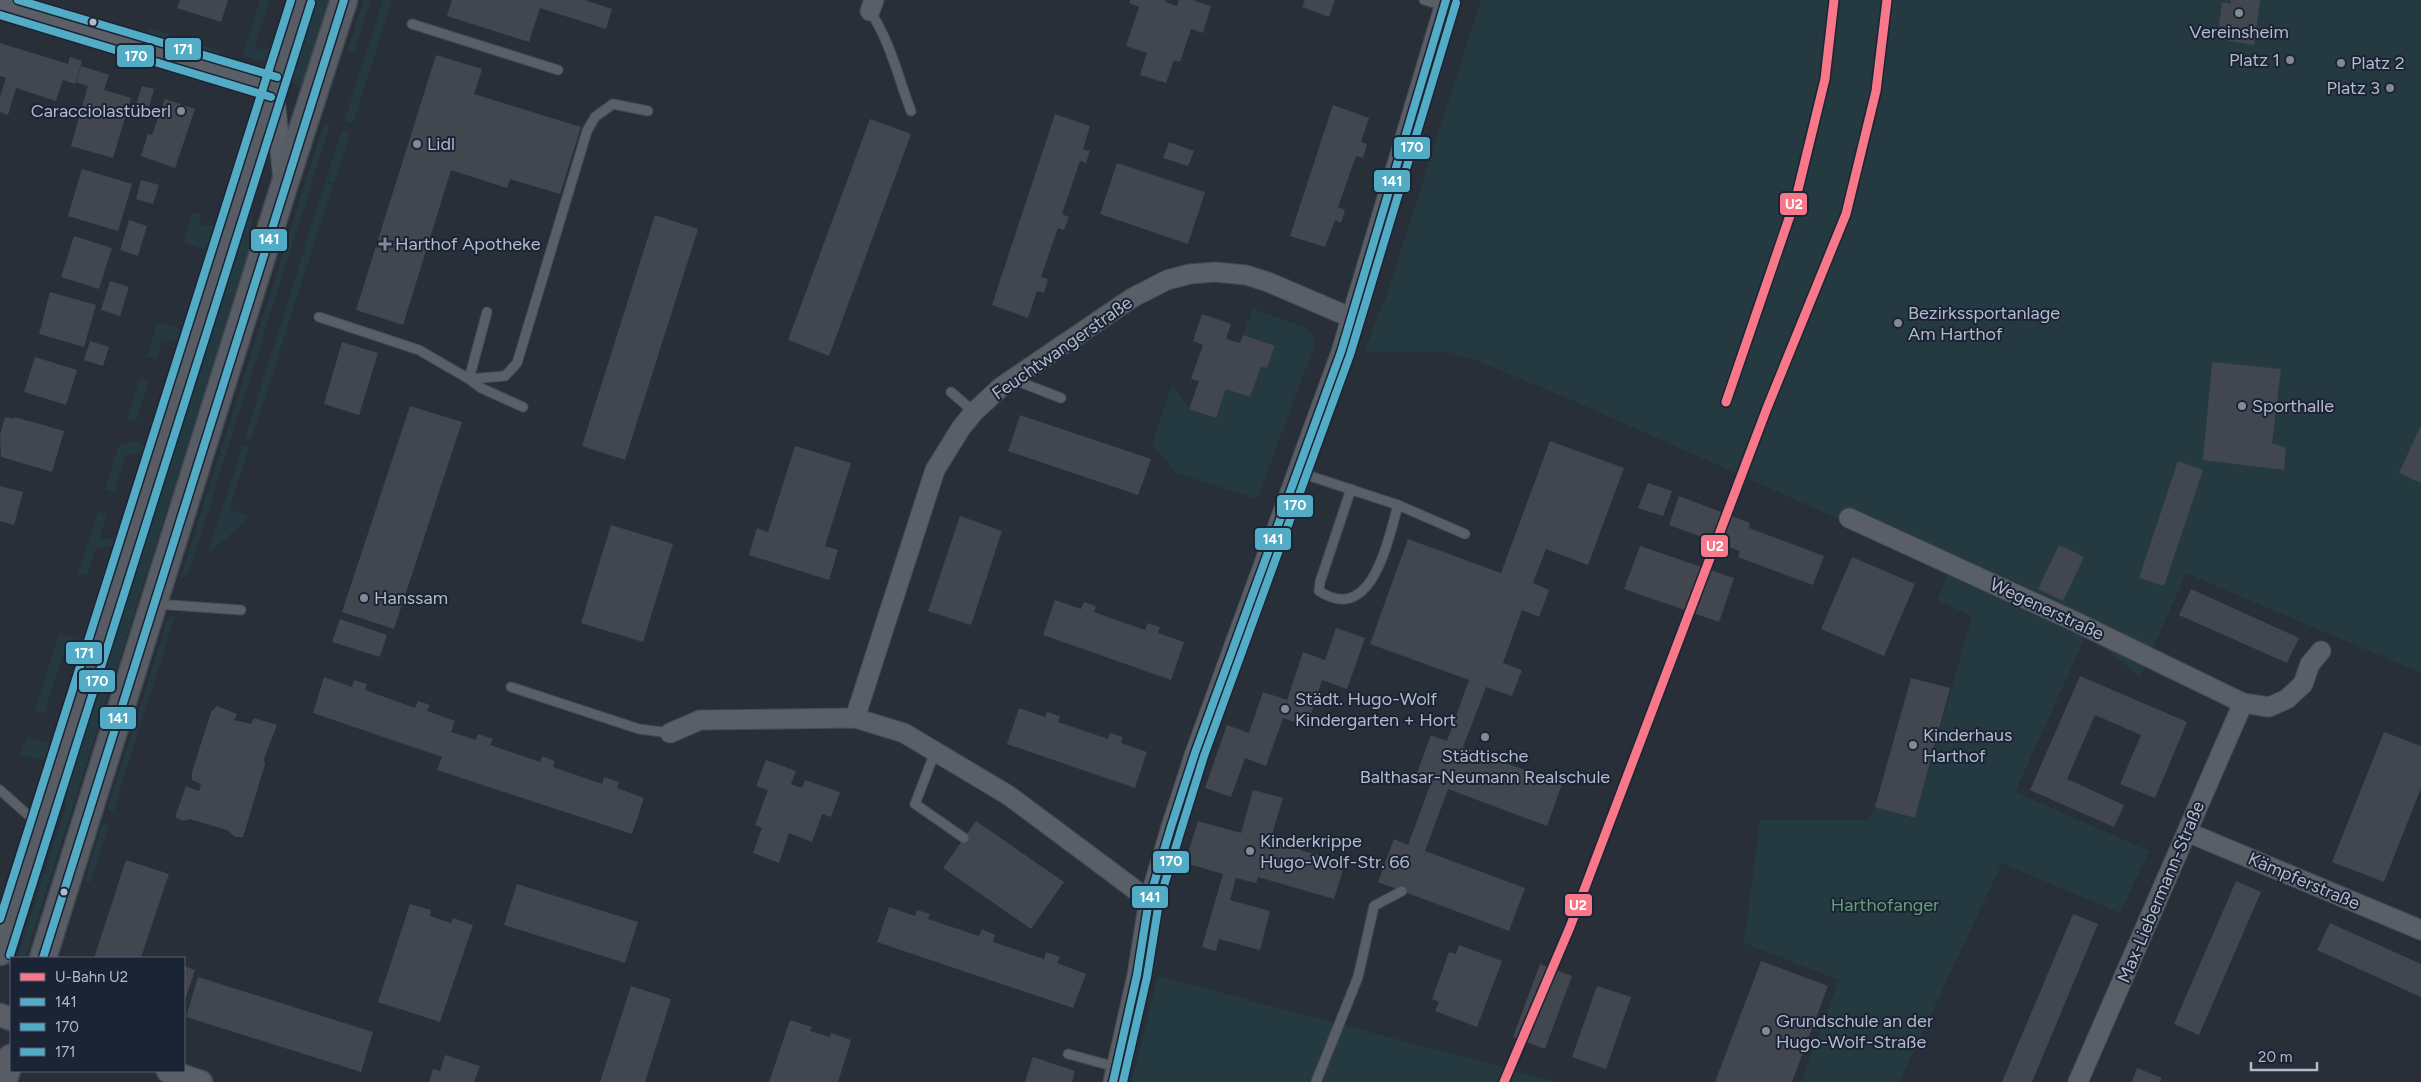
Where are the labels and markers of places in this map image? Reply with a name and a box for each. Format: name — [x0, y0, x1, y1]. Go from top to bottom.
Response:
marker: Vereinsheim — [2233, 7, 2245, 19]
unlabelled marker — [88, 17, 98, 27]
place label: Vereinsheim — [2189, 21, 2289, 43]
place label: Platz 1 — [2229, 49, 2280, 71]
place label: Platz 2 — [2351, 52, 2405, 74]
marker: Platz 1 — [2284, 54, 2296, 66]
marker: Platz 2 — [2335, 57, 2347, 69]
place label: Platz 3 — [2327, 77, 2380, 99]
marker: Platz 3 — [2384, 82, 2396, 94]
place label: Caracciolastüberl — [31, 100, 171, 122]
marker: Caracciolastüberl — [175, 105, 187, 117]
place label: Lidl — [427, 133, 455, 155]
marker: Lidl — [411, 138, 423, 150]
place label: Harthof Apotheke — [395, 233, 541, 255]
marker: Harthof Apotheke — [379, 238, 391, 250]
place label: Bezirkssportanlage Am Harthof — [1908, 302, 2060, 345]
marker: Bezirkssportanlage Am Harthof — [1892, 317, 1904, 329]
place label: Sporthalle — [2252, 395, 2334, 417]
marker: Sporthalle — [2236, 400, 2248, 412]
place label: Hanssam — [374, 587, 448, 609]
marker: Hanssam — [358, 592, 370, 604]
place label: Städt. Hugo-Wolf Kindergarten + Hort — [1295, 688, 1456, 731]
marker: Städt. Hugo-Wolf Kindergarten + Hort — [1279, 703, 1291, 715]
place label: Kinderhaus Harthof — [1923, 724, 2012, 767]
marker: Städtische Balthasar-Neumann Realschule — [1479, 731, 1491, 743]
marker: Kinderhaus Harthof — [1907, 739, 1919, 751]
place label: Städtische Balthasar-Neumann Realschule — [1360, 745, 1610, 788]
place label: Kinderkrippe Hugo-Wolf-Str. 66 — [1260, 830, 1410, 873]
marker: Kinderkrippe Hugo-Wolf-Str. 66 — [1244, 845, 1256, 857]
unlabelled marker — [59, 887, 69, 897]
place label: Grundschule an der Hugo-Wolf-Straße — [1776, 1010, 1933, 1053]
marker: Grundschule an der Hugo-Wolf-Straße — [1760, 1025, 1772, 1037]

